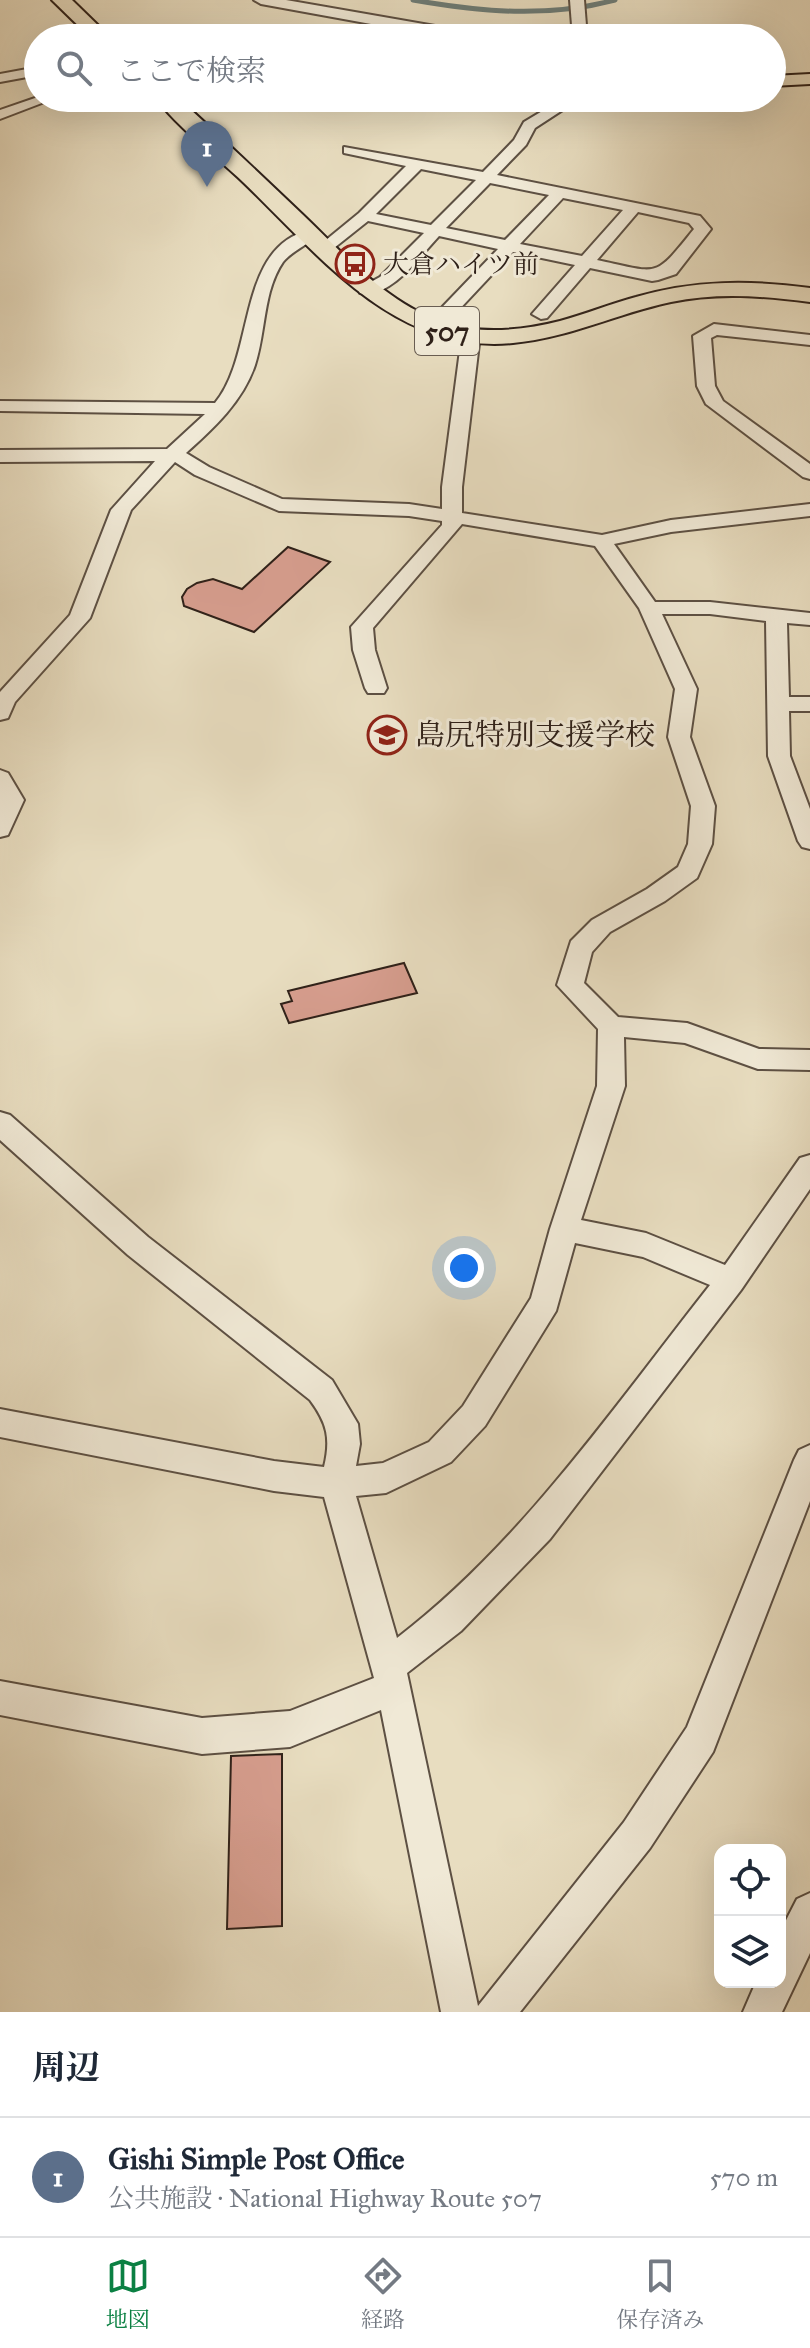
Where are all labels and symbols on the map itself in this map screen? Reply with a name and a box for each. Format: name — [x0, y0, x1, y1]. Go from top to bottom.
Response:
pin: 1 — [181, 121, 233, 187]
bus stop icon: 大倉ハイツ前 — [334, 243, 376, 285]
place label: 大倉ハイツ前 — [383, 248, 539, 280]
road number: 507 — [415, 307, 479, 355]
school or university icon: 島尻特別支援学校 — [366, 714, 408, 756]
place label: 島尻特別支援学校 — [415, 717, 655, 753]
your location — [444, 1248, 484, 1288]

